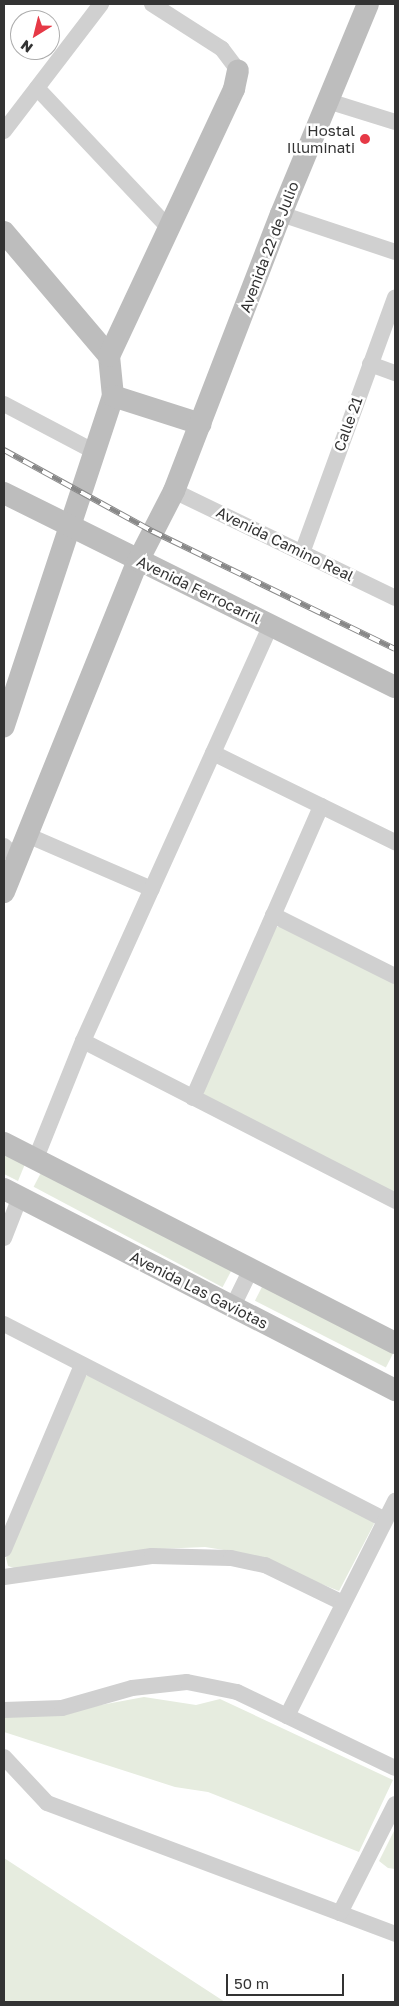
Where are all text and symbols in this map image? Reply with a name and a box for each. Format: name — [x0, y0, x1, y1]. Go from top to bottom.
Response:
north arrow — [10, 10, 60, 60]
text: N — [17, 37, 36, 57]
place label: Hostal Illuminati — [287, 121, 355, 156]
marker: Hostal Illuminati — [359, 133, 371, 145]
street label: Avenida 22 de Julio — [236, 179, 302, 315]
street label: Calle 21 — [330, 394, 366, 454]
street label: Avenida Camino Real — [213, 503, 357, 585]
street label: Avenida Ferrocarril — [134, 552, 264, 628]
street label: Avenida Las Gaviotas — [127, 1247, 271, 1333]
scale bar — [229, 1964, 346, 1996]
text: 50 m — [234, 1974, 269, 1992]

